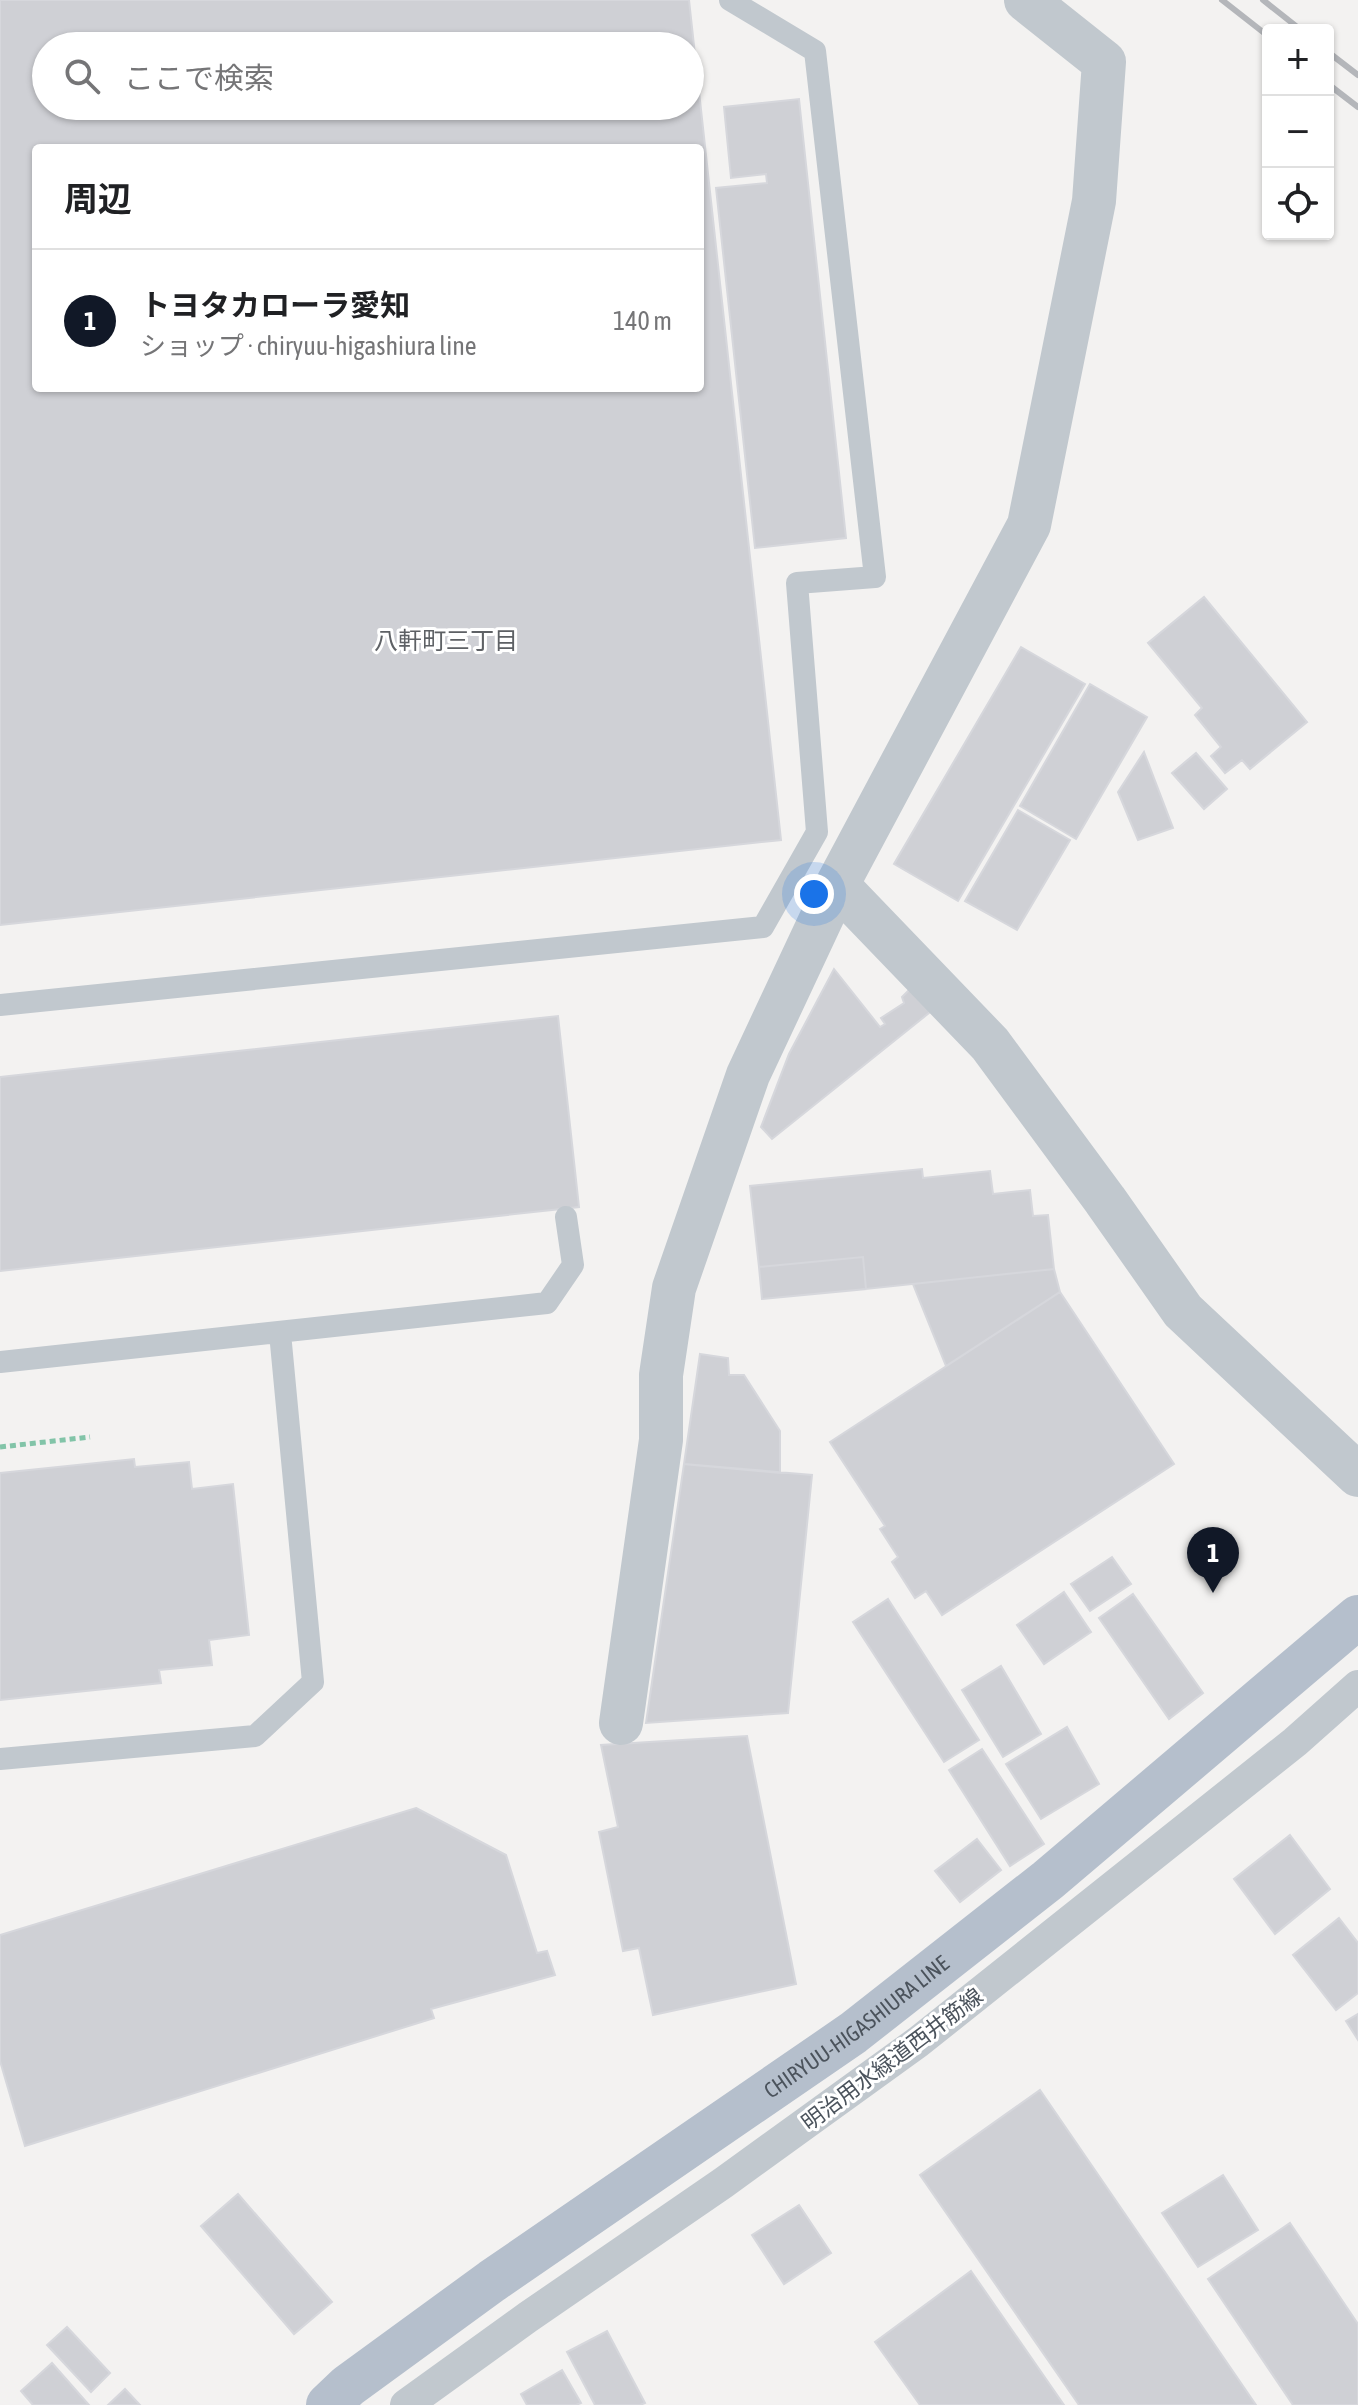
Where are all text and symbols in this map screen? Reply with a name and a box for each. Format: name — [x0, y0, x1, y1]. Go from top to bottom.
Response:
map controls — [1262, 24, 1334, 240]
button: + — [1262, 24, 1334, 96]
search box — [32, 32, 704, 120]
icon: search — [60, 54, 104, 98]
text: ここで検索 — [124, 61, 274, 95]
button: − — [1262, 96, 1334, 168]
button: locate — [1262, 168, 1334, 240]
text: 周辺 — [64, 179, 132, 218]
text: トヨタカローラ愛知 — [140, 288, 410, 322]
text: 1 — [84, 306, 96, 336]
text: 140 m — [613, 306, 672, 336]
text: ショップ · chiryuu-higashiura line — [140, 331, 477, 361]
district label: 八軒町三丁目 — [374, 627, 518, 654]
your location — [794, 874, 834, 914]
pin: 1 — [1187, 1527, 1239, 1593]
street label: CHIRYUU-HIGASHIURA LINE — [759, 1950, 954, 2103]
street label: 明治用水緑道西井筋線 — [796, 1982, 988, 2136]

